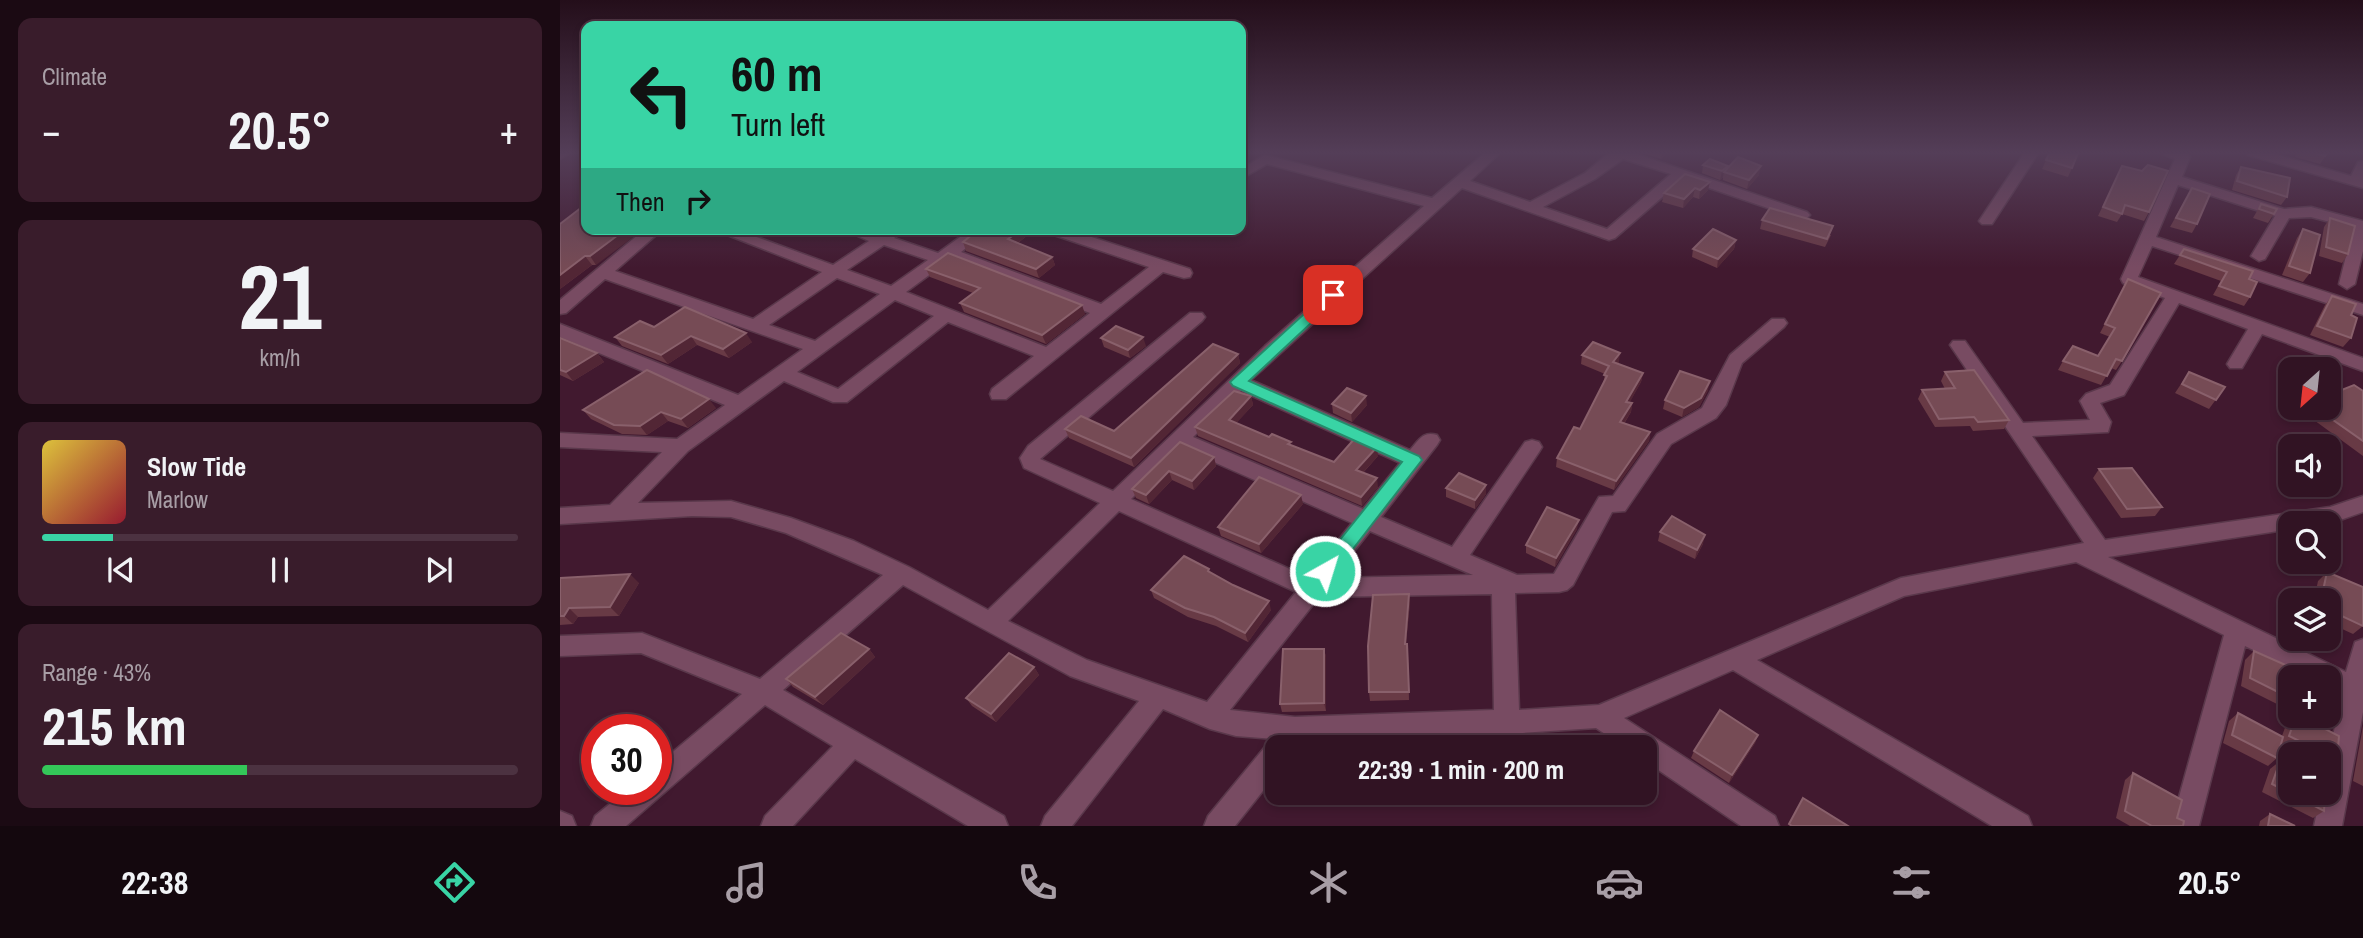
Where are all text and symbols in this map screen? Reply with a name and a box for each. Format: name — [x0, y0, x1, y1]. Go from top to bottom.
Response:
text: 60 m — [731, 40, 823, 106]
icon: left — [616, 49, 707, 140]
text: Climate — [42, 61, 107, 92]
text: 20.5° — [228, 95, 332, 165]
text: Turn left — [731, 103, 825, 146]
text: − — [42, 105, 60, 156]
text: + — [500, 105, 518, 156]
icon: right — [679, 182, 717, 220]
text: Then — [616, 184, 665, 219]
text: 21 — [239, 235, 322, 357]
pin — [1303, 265, 1363, 325]
icon: arrive — [1314, 276, 1352, 314]
text: km/h — [260, 342, 300, 373]
north arrow — [2278, 357, 2342, 420]
map controls — [2278, 357, 2341, 805]
button: sound — [2278, 434, 2341, 497]
text: Slow Tide — [147, 449, 246, 484]
text: Marlow — [147, 484, 208, 515]
button: search — [2278, 511, 2341, 574]
position arrow — [1288, 534, 1362, 608]
icon: previous — [102, 551, 140, 589]
icon: pause — [261, 551, 299, 589]
icon: next — [420, 551, 458, 589]
button: layers — [2278, 588, 2341, 651]
text: Range · 43% — [42, 657, 151, 688]
button: + — [2278, 665, 2341, 728]
text: 215 km — [42, 691, 187, 761]
speed limit sign: 30 — [581, 714, 672, 805]
button: − — [2278, 742, 2341, 805]
text: 22:39 · 1 min · 200 m — [1358, 752, 1564, 787]
icon: directions — [430, 858, 479, 907]
icon: music — [722, 858, 771, 907]
icon: phone — [1013, 858, 1062, 907]
icon: climate — [1304, 858, 1353, 907]
icon: car — [1595, 858, 1644, 907]
icon: filters — [1887, 858, 1936, 907]
text: 22:38 — [121, 861, 188, 904]
text: 20.5° — [2178, 861, 2242, 904]

